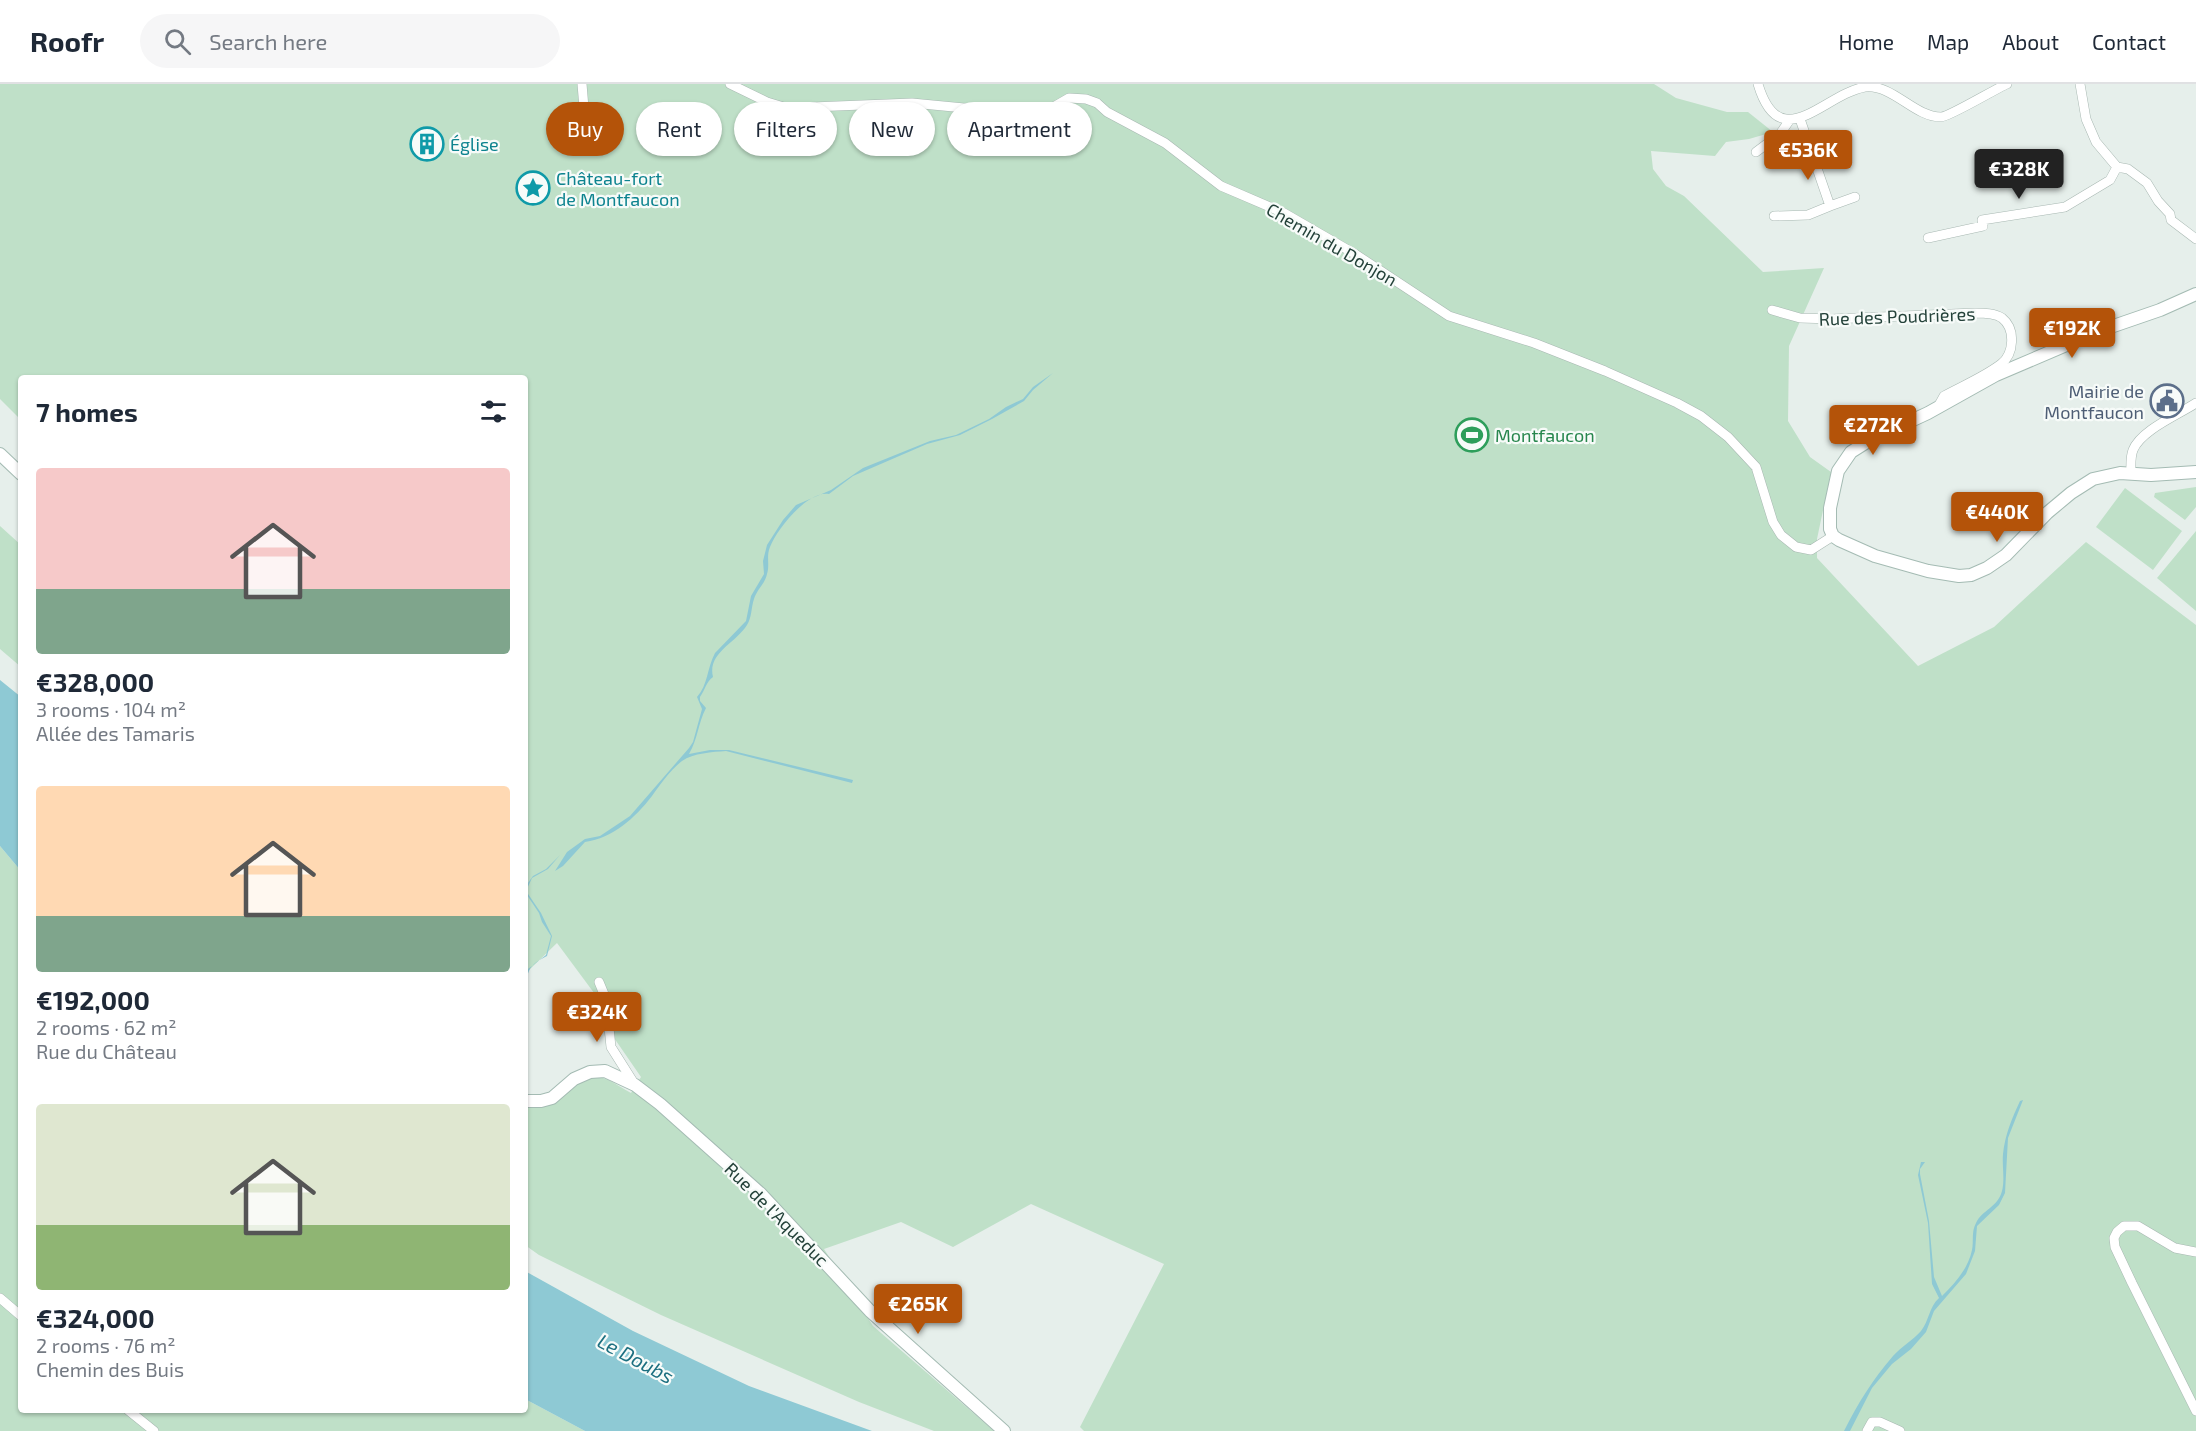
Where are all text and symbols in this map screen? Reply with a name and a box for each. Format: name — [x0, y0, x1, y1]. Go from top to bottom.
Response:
search box — [140, 14, 560, 68]
text: Roofr — [30, 24, 104, 58]
icon: search — [161, 25, 194, 58]
text: Search here — [209, 28, 327, 54]
text: Home — [1838, 29, 1894, 54]
text: Map — [1927, 29, 1969, 54]
text: About — [2002, 29, 2059, 54]
text: Contact — [2092, 29, 2166, 54]
chip: Buy — [546, 102, 624, 156]
chip: Rent — [636, 102, 722, 156]
chip: Filters — [734, 102, 837, 156]
chip: New — [849, 102, 935, 156]
chip: Apartment — [947, 102, 1092, 156]
building icon: Église — [409, 126, 445, 162]
pin: €536K — [1766, 130, 1850, 181]
place label: Église — [450, 133, 499, 155]
text: €536K — [1778, 137, 1838, 161]
pin: €328K — [1977, 149, 2061, 200]
text: €328K — [1989, 156, 2049, 180]
place label: Château-fort de Montfaucon — [556, 167, 680, 210]
place icon: Château-fort de Montfaucon — [515, 170, 551, 206]
street label: Chemin du Donjon — [1263, 198, 1401, 290]
street label: Rue des Poudrières — [1818, 302, 1976, 330]
pin: €192K — [2030, 308, 2114, 359]
text: €192K — [2043, 315, 2101, 339]
place label: Mairie de Montfaucon — [2044, 380, 2144, 423]
public building icon: Mairie de Montfaucon — [2149, 383, 2185, 419]
icon: filters — [477, 395, 510, 428]
text: 7 homes — [36, 396, 138, 427]
pin: €272K — [1831, 405, 1915, 456]
text: €272K — [1843, 412, 1903, 436]
sports icon: Montfaucon — [1454, 417, 1490, 453]
place label: Montfaucon — [1495, 424, 1595, 446]
pin: €440K — [1955, 492, 2039, 543]
text: €440K — [1965, 499, 2029, 523]
icon: home — [219, 507, 327, 615]
text: €328,000 — [36, 666, 154, 697]
text: 3 rooms · 104 m² — [36, 697, 186, 721]
text: Allée des Tamaris — [36, 721, 195, 745]
icon: home — [219, 825, 327, 933]
text: €192,000 — [36, 984, 150, 1015]
pin: €324K — [555, 992, 639, 1043]
text: €324K — [566, 999, 628, 1023]
text: 2 rooms · 62 m² — [36, 1015, 176, 1039]
text: Rue du Château — [36, 1039, 177, 1063]
icon: home — [219, 1143, 327, 1251]
street label: Rue de l'Aqueduc — [720, 1157, 834, 1271]
pin: €265K — [876, 1284, 960, 1335]
text: €265K — [888, 1291, 948, 1315]
text: €324,000 — [36, 1302, 155, 1333]
water label: Le Doubs — [594, 1328, 678, 1388]
text: 2 rooms · 76 m² — [36, 1333, 175, 1357]
text: Chemin des Buis — [36, 1357, 184, 1381]

